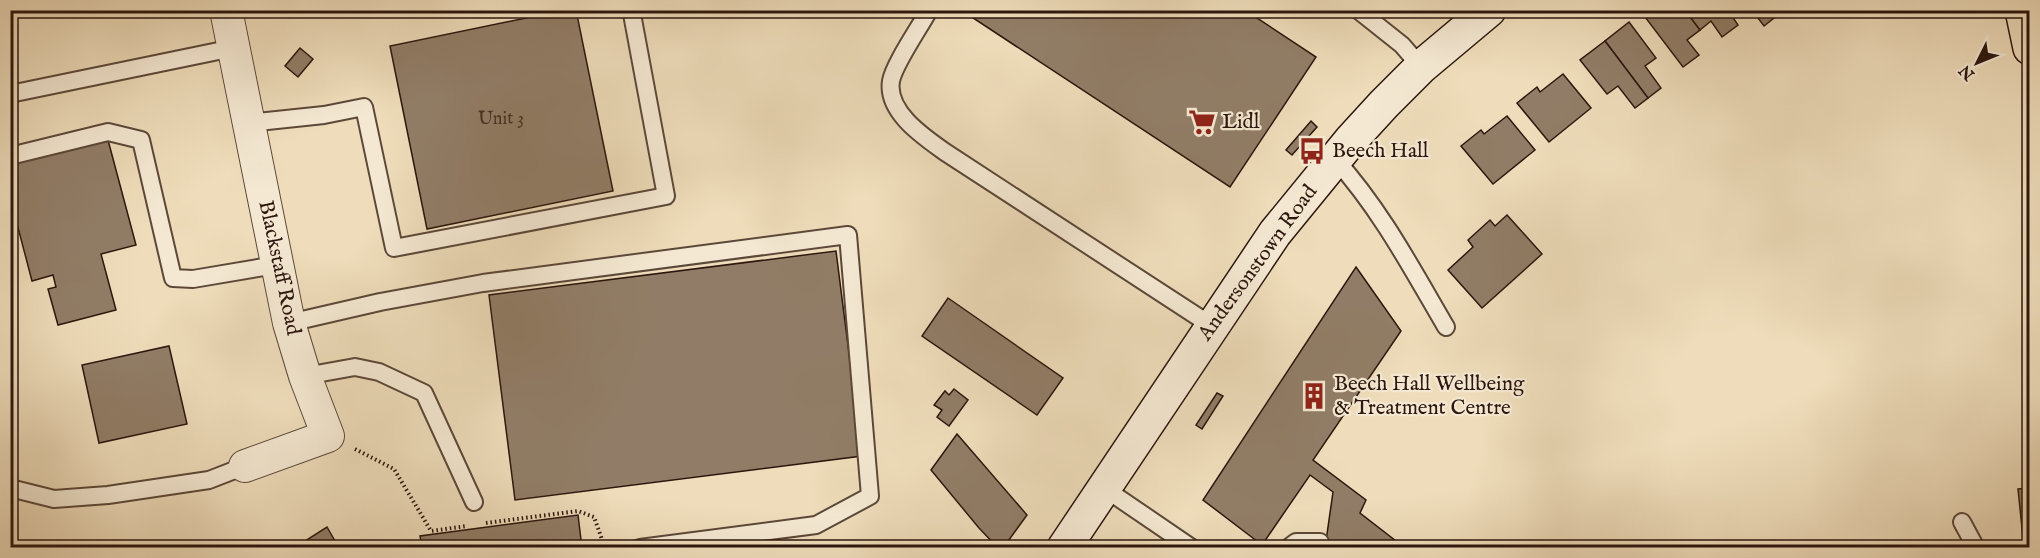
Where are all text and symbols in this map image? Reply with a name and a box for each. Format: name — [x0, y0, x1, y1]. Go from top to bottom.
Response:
north arrow — [1947, 33, 2007, 93]
text: N — [1955, 60, 1980, 84]
supermarket icon: Lidl — [1187, 107, 1217, 137]
house number: Unit 3 — [478, 108, 524, 131]
place label: Lidl — [1222, 109, 1260, 136]
bus stop icon: Beech Hall — [1297, 136, 1327, 166]
place label: Beech Hall — [1332, 138, 1429, 165]
street label: Andersonstown Road — [1192, 179, 1324, 347]
street label: Blackstaff Road — [252, 198, 307, 339]
place label: Beech Hall Wellbeing & Treatment Centre — [1334, 371, 1525, 422]
building icon: Beech Hall Wellbeing & Treatment Centre — [1299, 381, 1329, 411]

